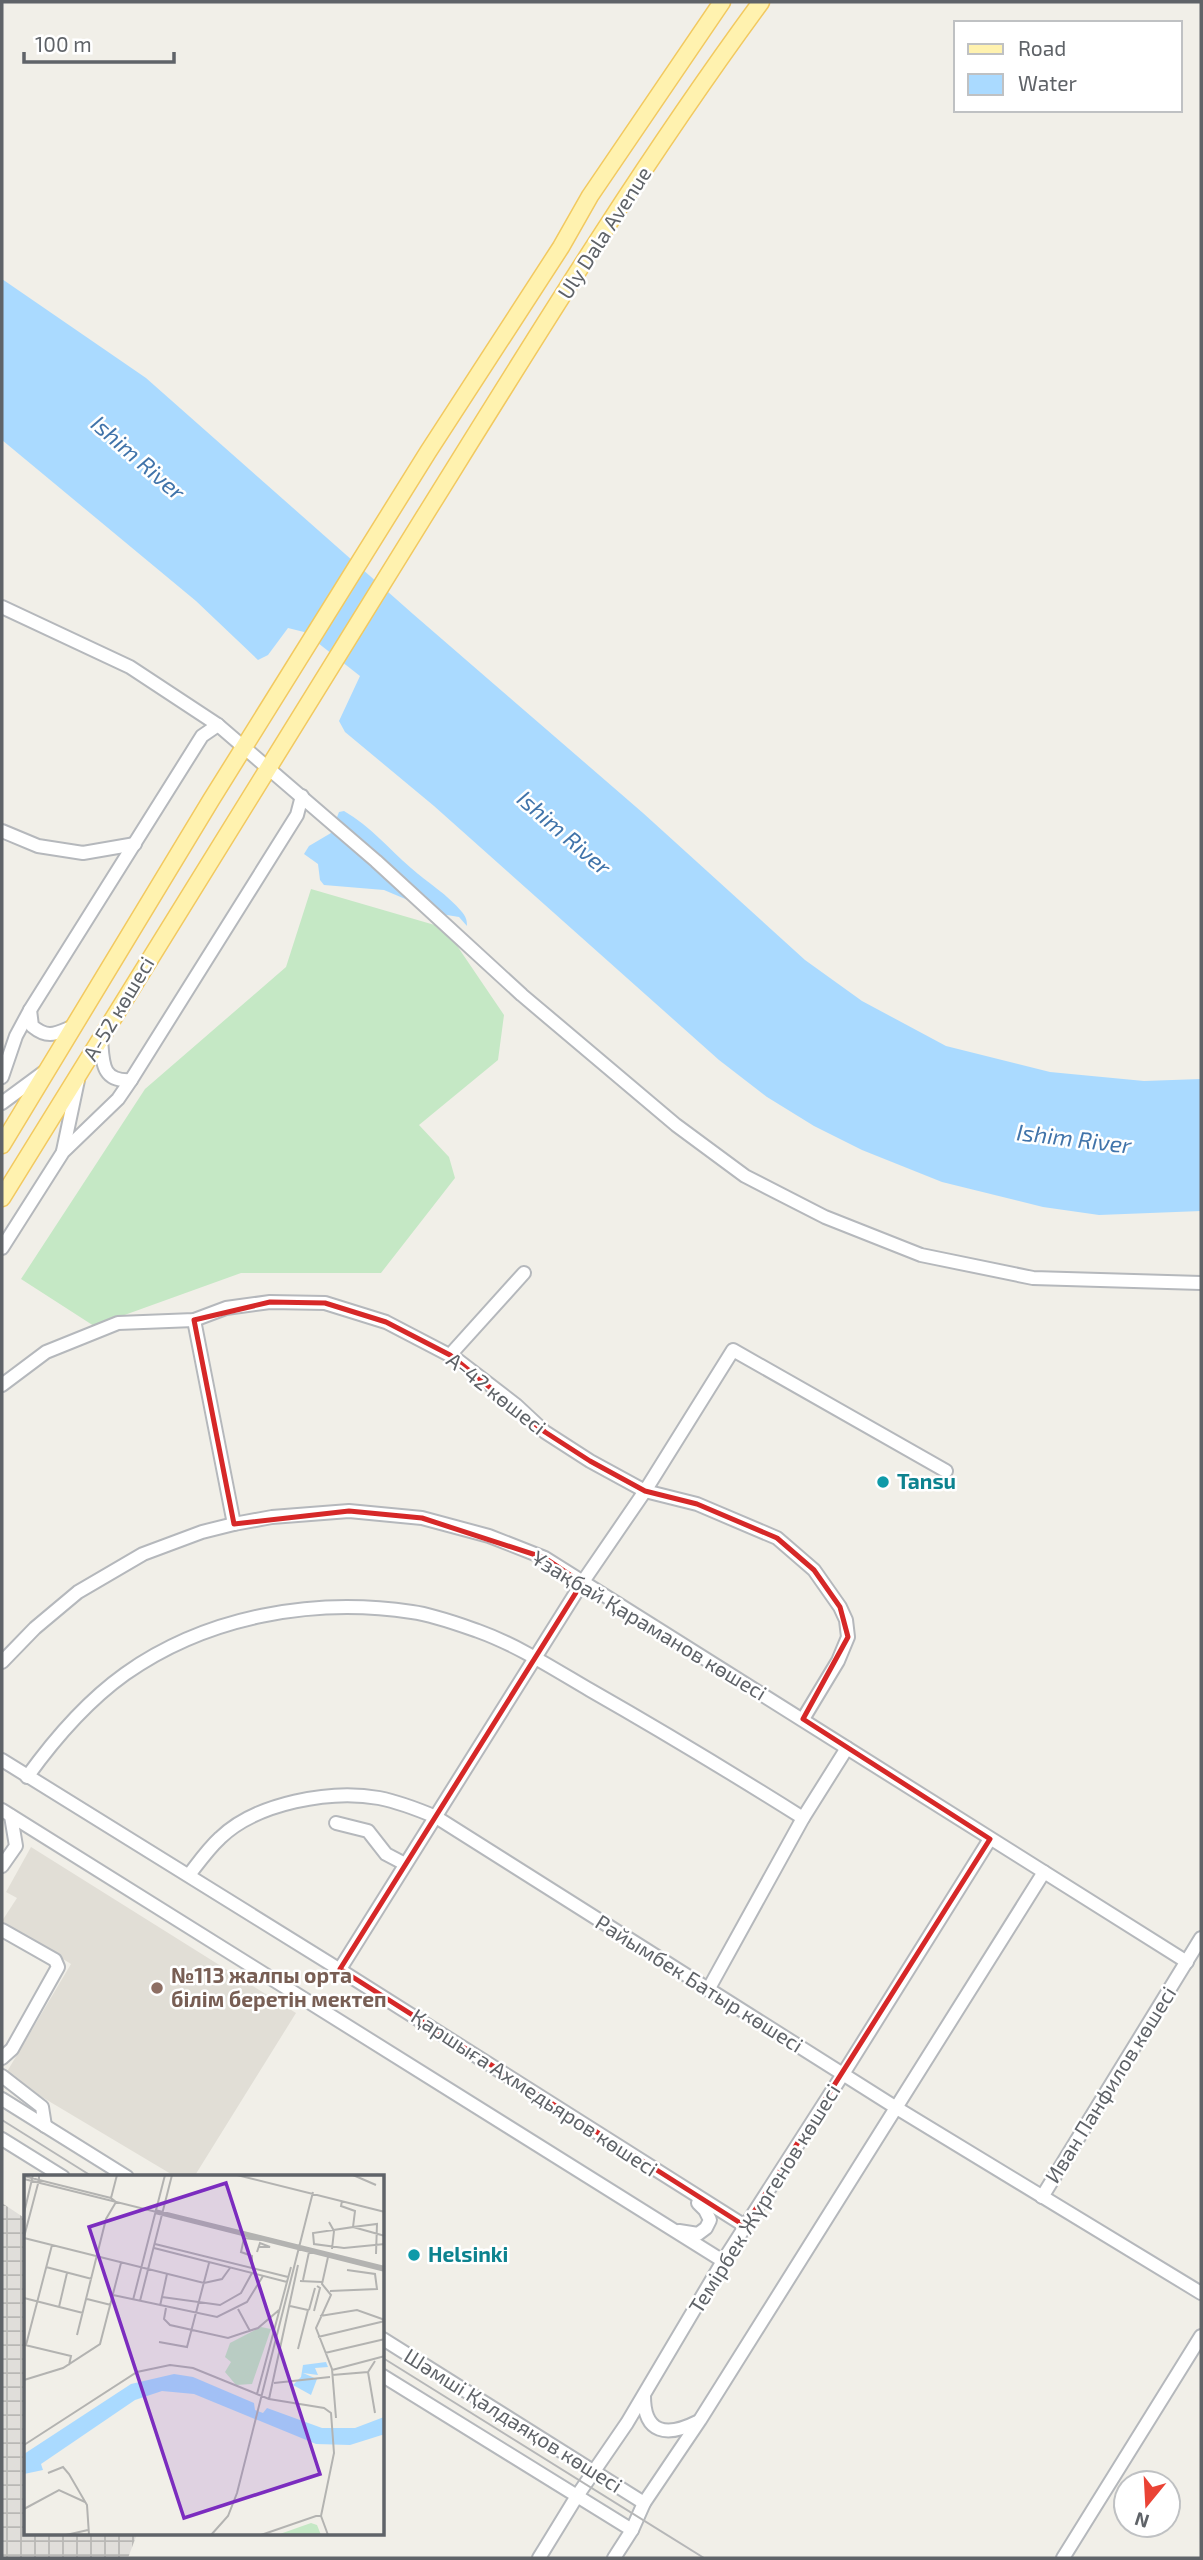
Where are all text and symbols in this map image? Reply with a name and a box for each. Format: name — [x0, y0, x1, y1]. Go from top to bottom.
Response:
scale bar — [24, 21, 175, 65]
legend — [954, 21, 1182, 112]
text: 100 m — [35, 31, 92, 56]
text: Road — [1018, 35, 1066, 60]
text: Water — [1018, 70, 1077, 95]
street label: Uly Dala Avenue — [552, 161, 656, 303]
water label: Ishim River — [86, 409, 192, 506]
water label: Ishim River — [512, 784, 618, 881]
street label: А-52 көшесі — [77, 952, 159, 1065]
water label: Ishim River — [1015, 1117, 1134, 1159]
street label: А-42 көшесі — [442, 1346, 551, 1439]
place label: Tansu — [897, 1468, 956, 1493]
marker: Tansu — [875, 1474, 891, 1490]
street label: Ұзақбай Қараманов көшесі — [528, 1545, 772, 1705]
street label: Райымбек Батыр көшесі — [591, 1909, 808, 2057]
place label: №113 жалпы орта білім беретін мектеп — [171, 1962, 387, 2011]
marker: №113 жалпы орта білім беретін мектеп — [149, 1980, 165, 1996]
street label: Иван Панфилов көшесі — [1039, 1981, 1180, 2187]
street label: Қаршыға Ахмедьяров көшесі — [407, 2003, 662, 2181]
street label: Темірбек Жүргенов көшесі — [683, 2079, 845, 2317]
inset map — [24, 2175, 385, 2536]
place label: Helsinki — [428, 2241, 508, 2266]
marker: Helsinki — [406, 2247, 422, 2263]
street label: Шәмші Қалдаяқов көшесі — [400, 2342, 627, 2497]
north arrow — [1112, 2469, 1182, 2539]
text: N — [1132, 2508, 1152, 2534]

